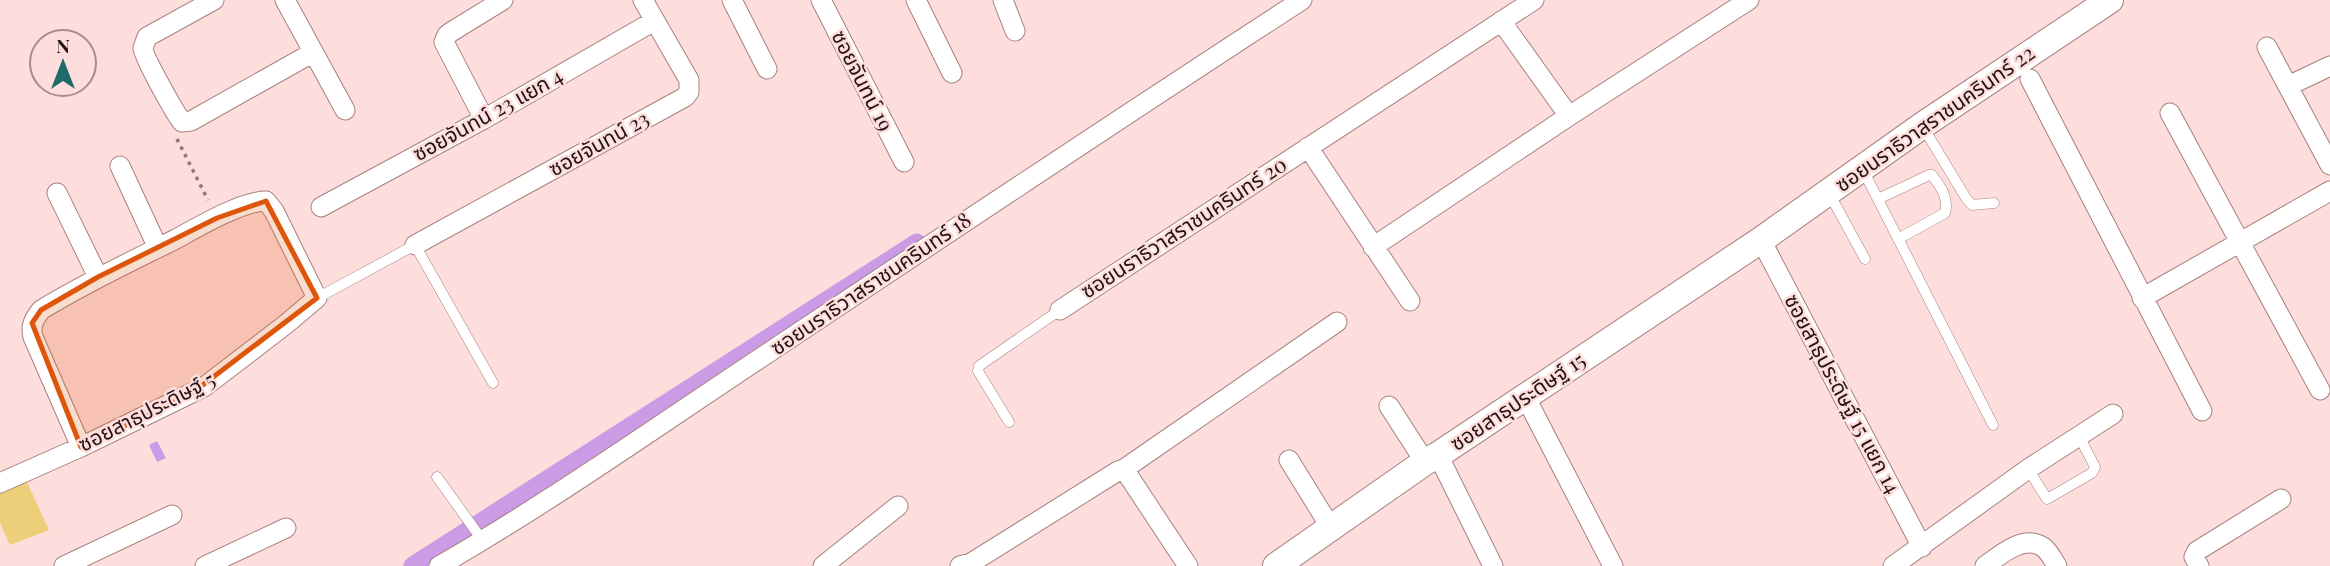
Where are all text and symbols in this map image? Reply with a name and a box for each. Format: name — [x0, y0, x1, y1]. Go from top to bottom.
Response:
street label: ซอยจันทน์ 19 — [826, 25, 901, 135]
north arrow — [28, 28, 98, 98]
text: N — [56, 32, 70, 58]
street label: ซอยนราธิวาสราชนครินทร์ 22 — [1828, 38, 2039, 197]
street label: ซอยจันทน์ 23 แยก 4 — [407, 60, 567, 166]
street label: ซอยจันทน์ 23 — [543, 103, 653, 181]
street label: ซอยนราธิวาสราชนครินทร์ 20 — [1075, 149, 1291, 303]
street label: ซอยนราธิวาสราชนครินทร์ 18 — [764, 205, 976, 360]
street label: ซอยสาธุประดิษฐ์ 15 แยก 14 — [1778, 288, 1908, 498]
street label: ซอยสาธุประดิษฐ์ 15 — [1444, 345, 1591, 457]
street label: ซอยสาธุประดิษฐ์ 5 — [73, 364, 220, 458]

